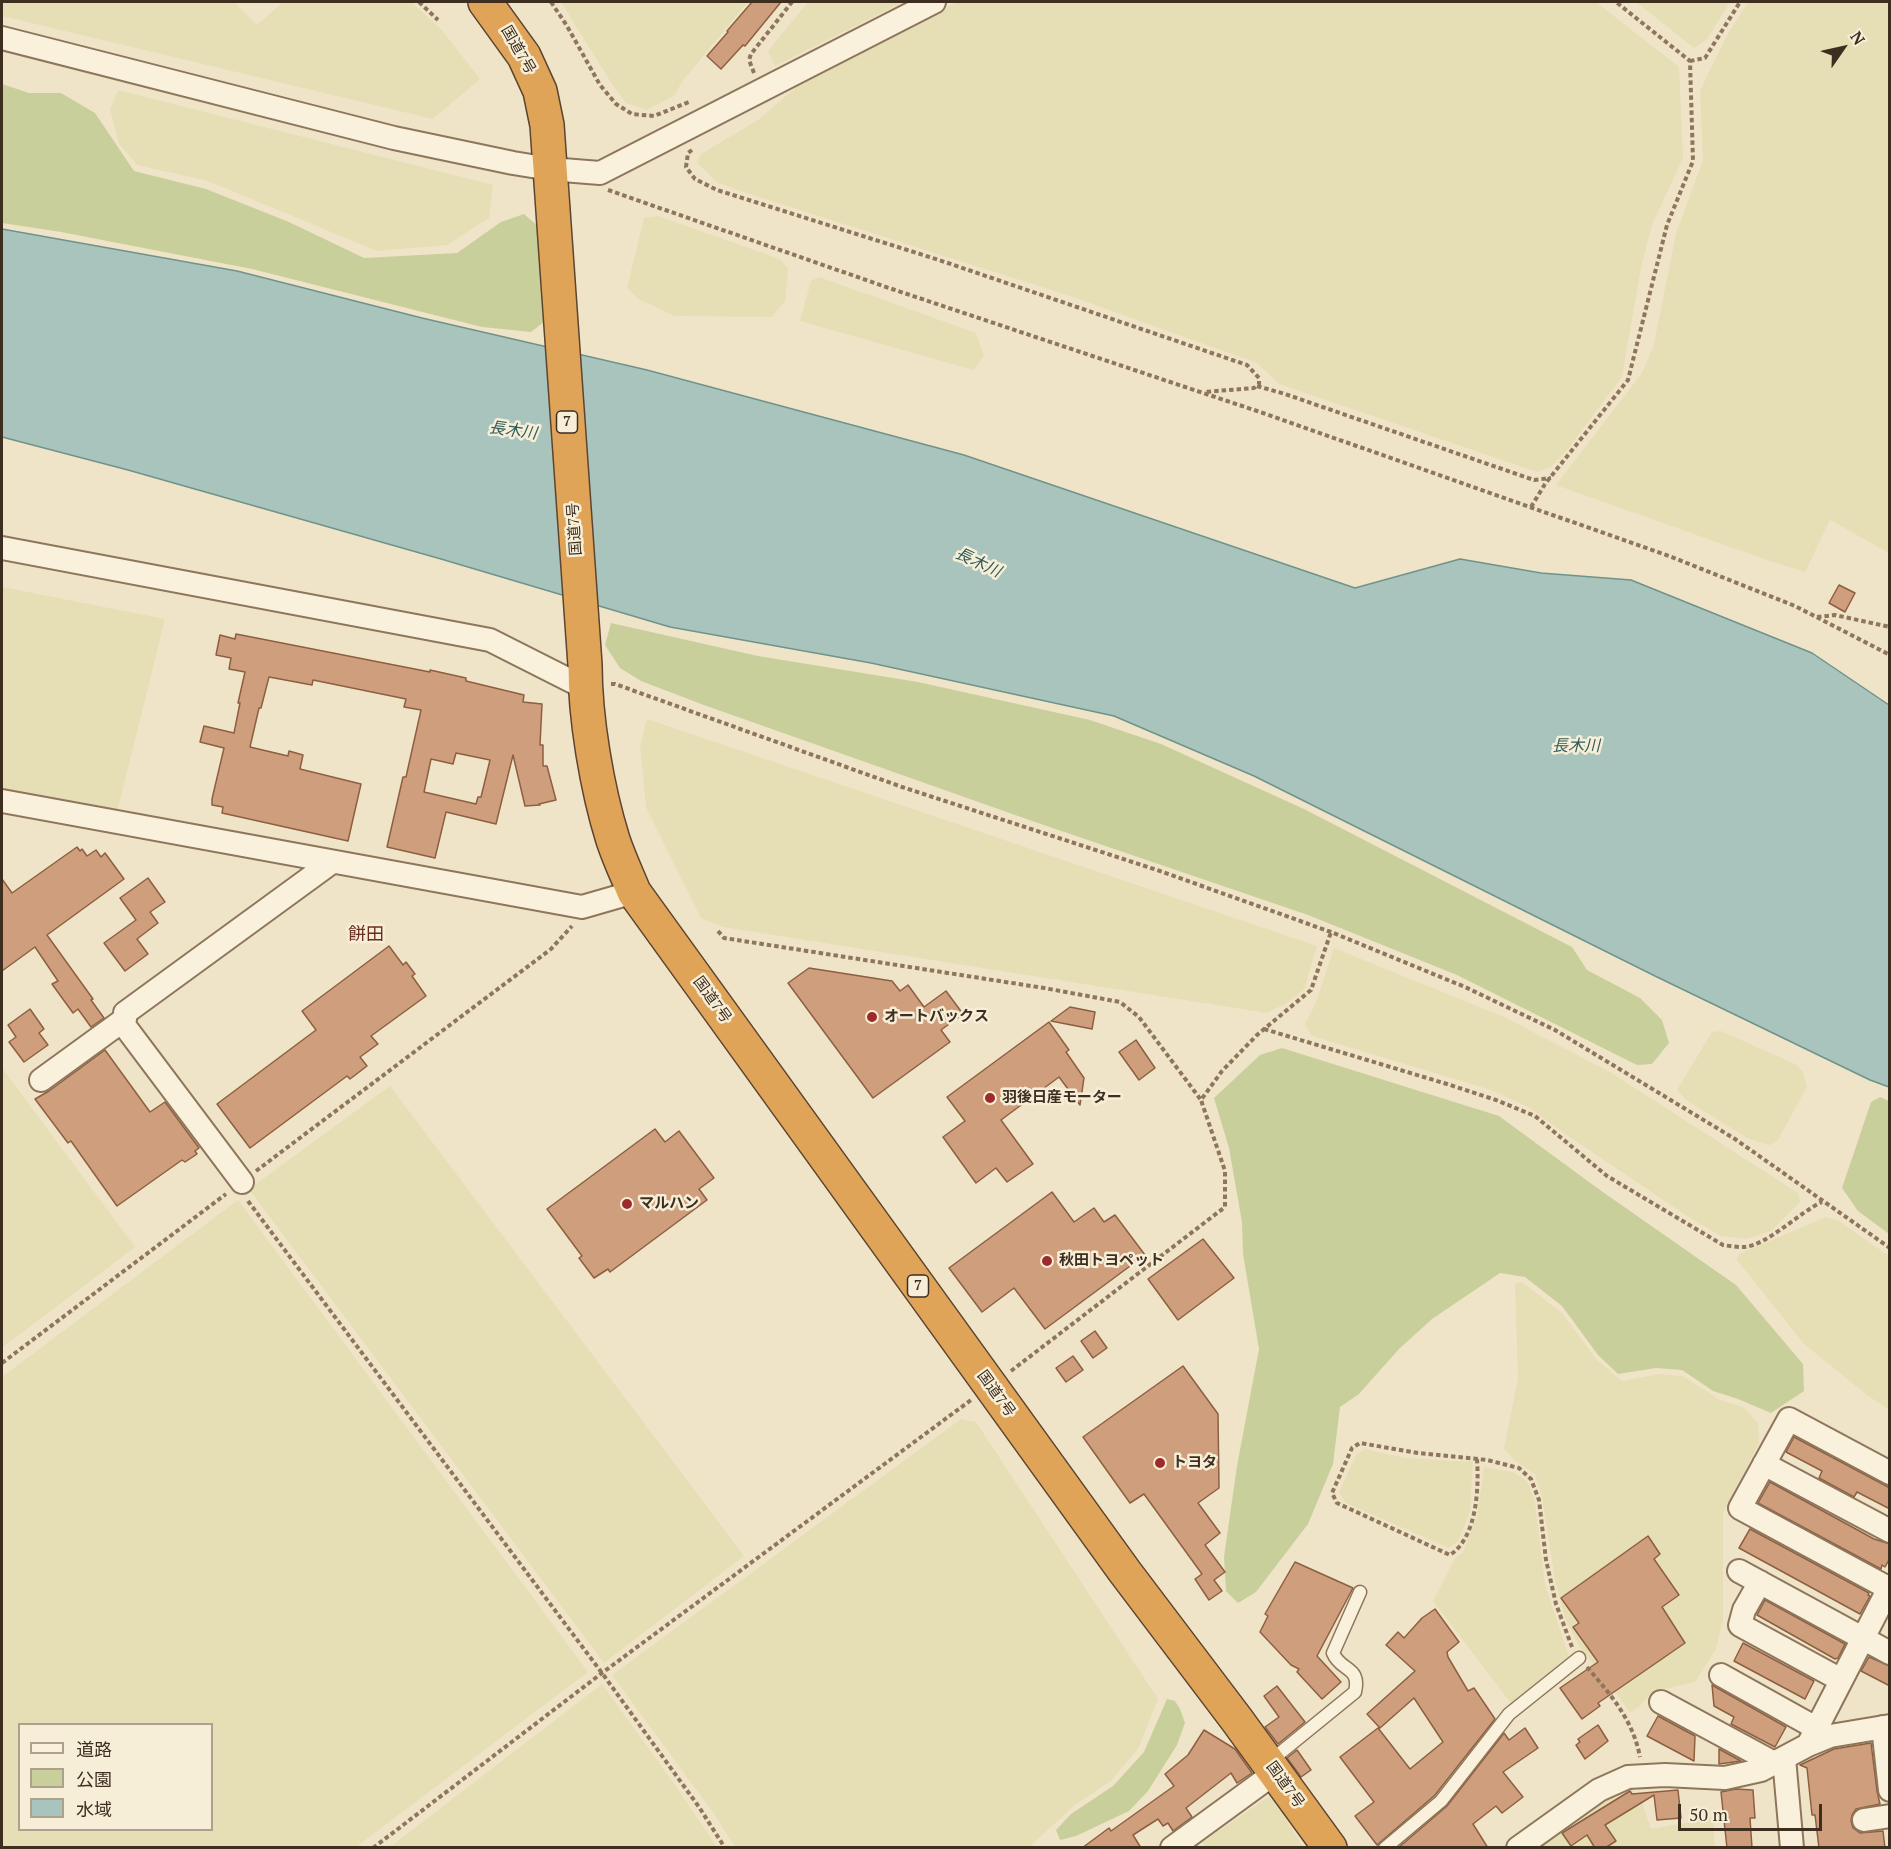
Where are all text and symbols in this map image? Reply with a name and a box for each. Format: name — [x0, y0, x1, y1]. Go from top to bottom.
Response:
north arrow — [1813, 18, 1873, 78]
street label: 国道7号 — [497, 23, 539, 77]
text: N — [1845, 27, 1870, 49]
road number: 7 — [556, 411, 578, 433]
water label: 長木川 — [488, 418, 538, 444]
street label: 国道7号 — [564, 502, 586, 556]
water label: 長木川 — [952, 544, 1004, 582]
water label: 長木川 — [1552, 736, 1600, 756]
district label: 餅田 — [348, 924, 384, 946]
street label: 国道7号 — [689, 973, 735, 1027]
place label: オートバックス — [884, 1008, 989, 1026]
marker: オートバックス — [865, 1010, 879, 1024]
place label: 羽後日産モーター — [1002, 1089, 1122, 1107]
marker: 羽後日産モーター — [983, 1091, 997, 1105]
place label: マルハン — [639, 1195, 699, 1213]
marker: マルハン — [620, 1197, 634, 1211]
place label: 秋田トヨペット — [1059, 1252, 1164, 1270]
marker: 秋田トヨペット — [1040, 1254, 1054, 1268]
road number: 7 — [908, 1275, 928, 1297]
street label: 国道7号 — [973, 1367, 1019, 1421]
place label: トヨタ — [1172, 1454, 1217, 1472]
marker: トヨタ — [1153, 1456, 1167, 1470]
legend — [18, 1723, 213, 1831]
text: 道路 — [76, 1737, 112, 1761]
street label: 国道7号 — [1262, 1758, 1308, 1812]
text: 公園 — [76, 1767, 112, 1791]
scale bar — [1681, 1792, 1825, 1830]
text: 水域 — [76, 1797, 112, 1821]
text: 50 m — [1689, 1802, 1728, 1826]

